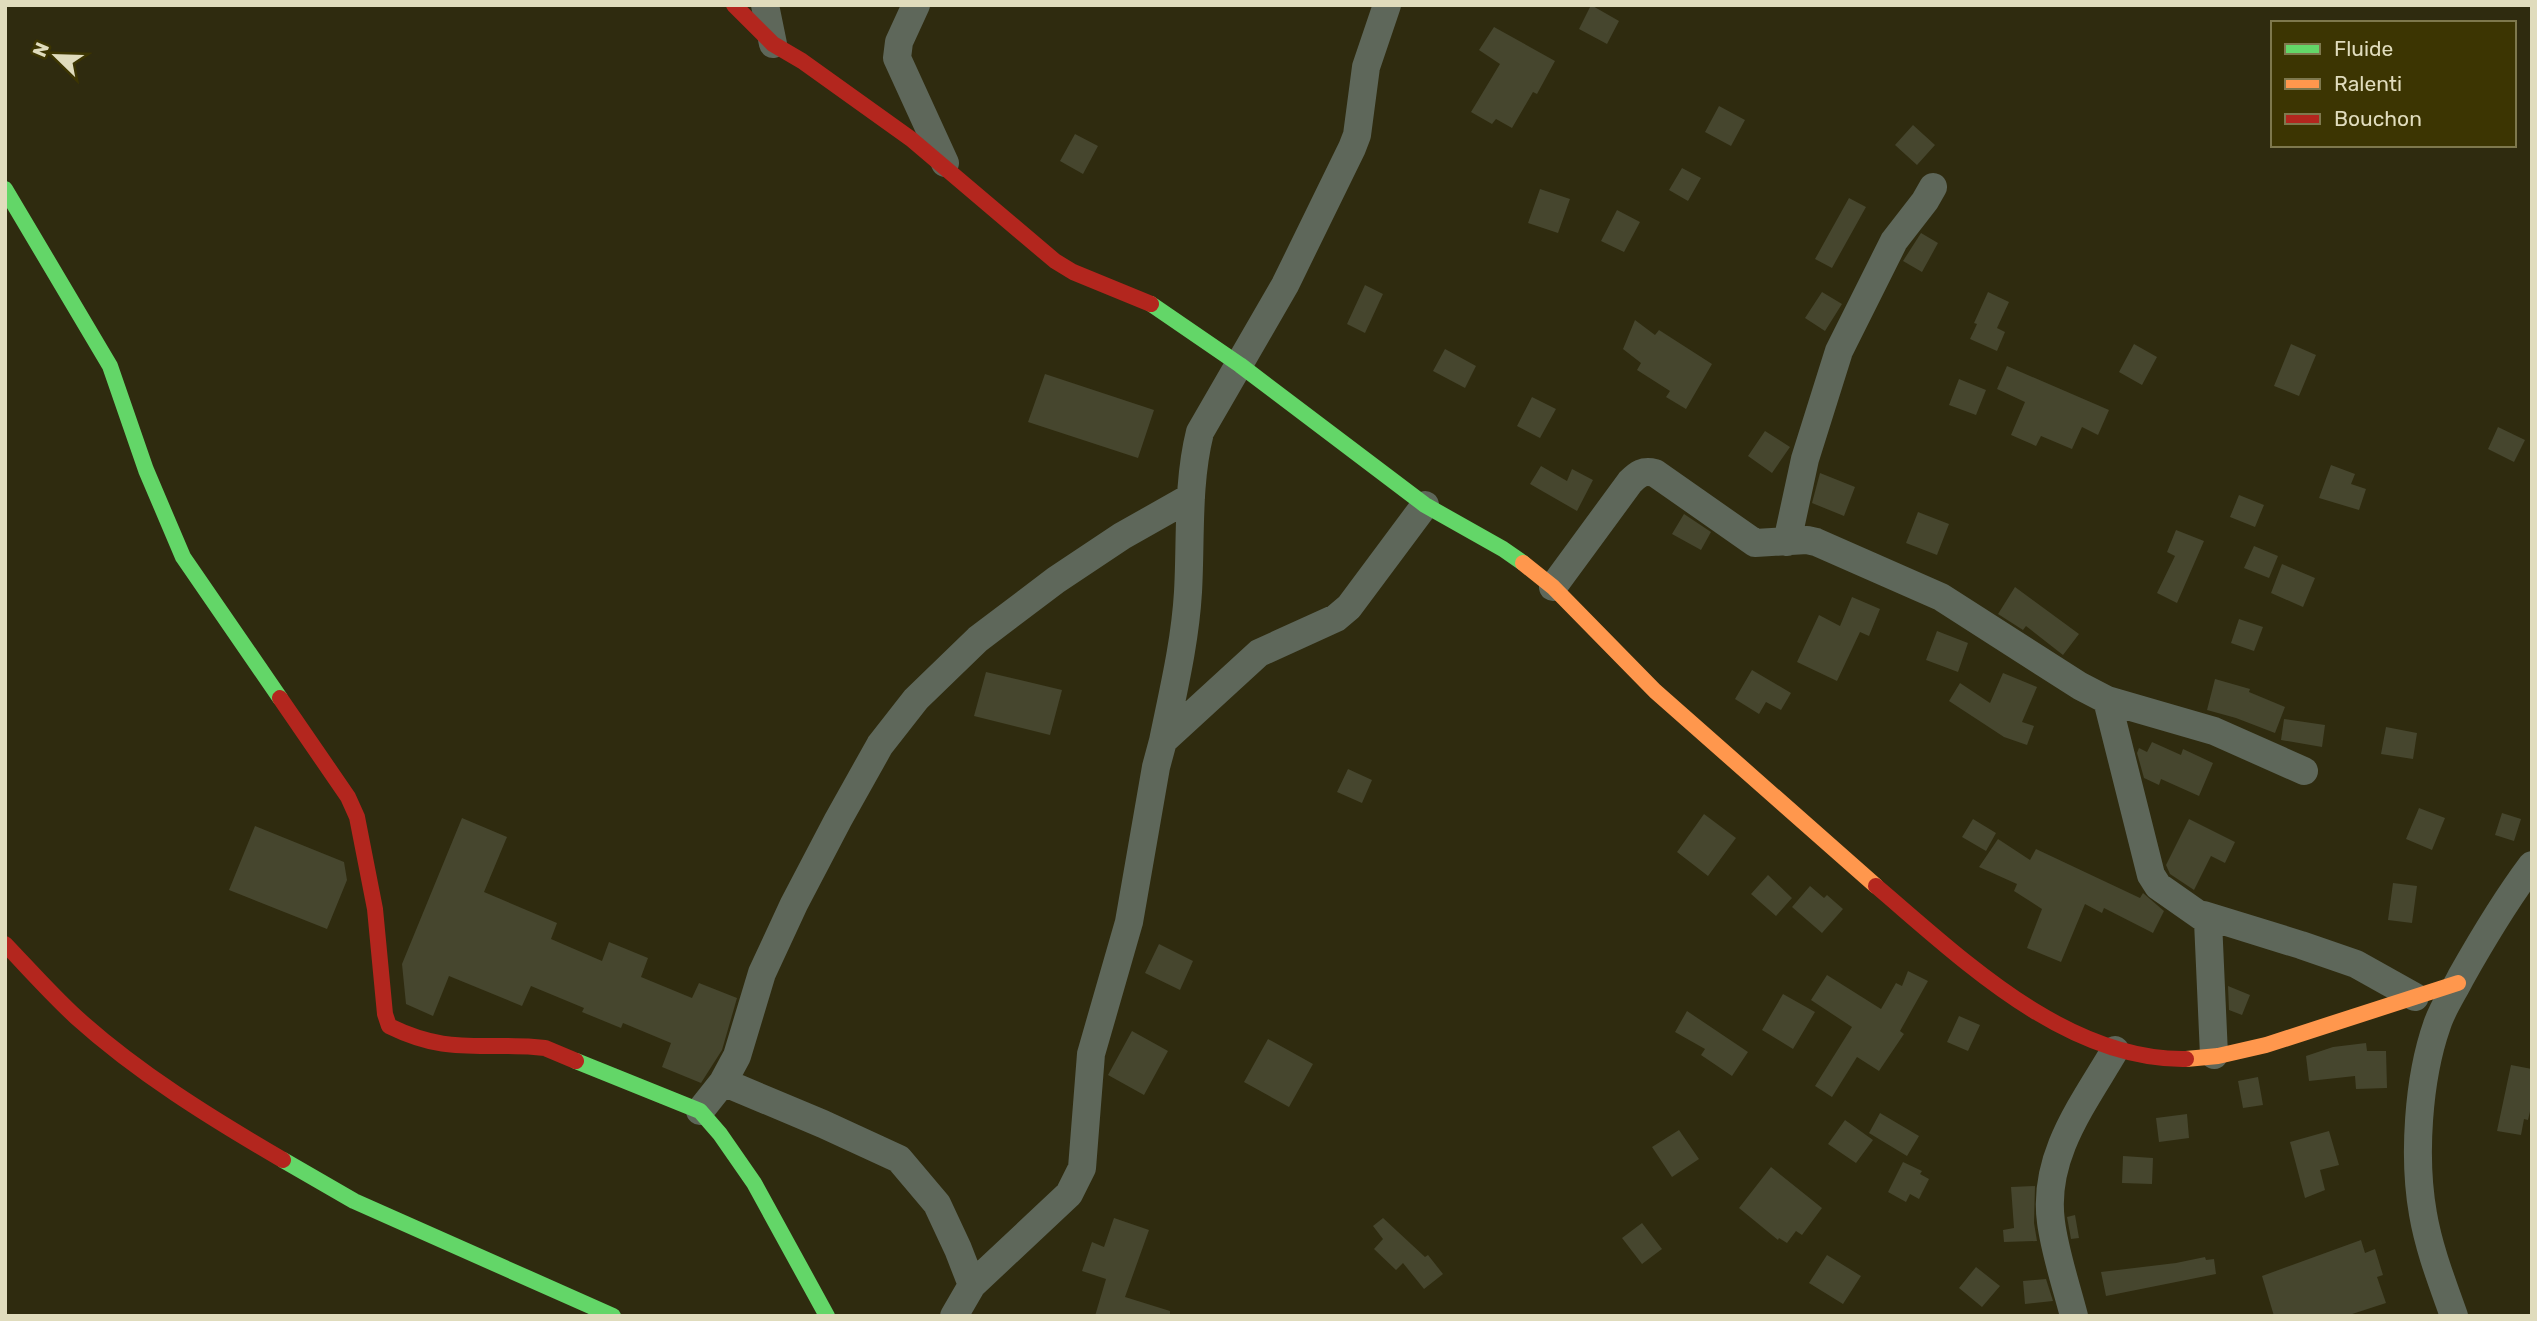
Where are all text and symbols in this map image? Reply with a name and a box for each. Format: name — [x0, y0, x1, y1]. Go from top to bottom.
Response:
north arrow — [21, 21, 91, 91]
legend — [2271, 21, 2516, 147]
text: Fluide — [2334, 36, 2393, 61]
text: N — [28, 39, 54, 60]
text: Ralenti — [2334, 71, 2402, 96]
text: Bouchon — [2334, 106, 2422, 131]

